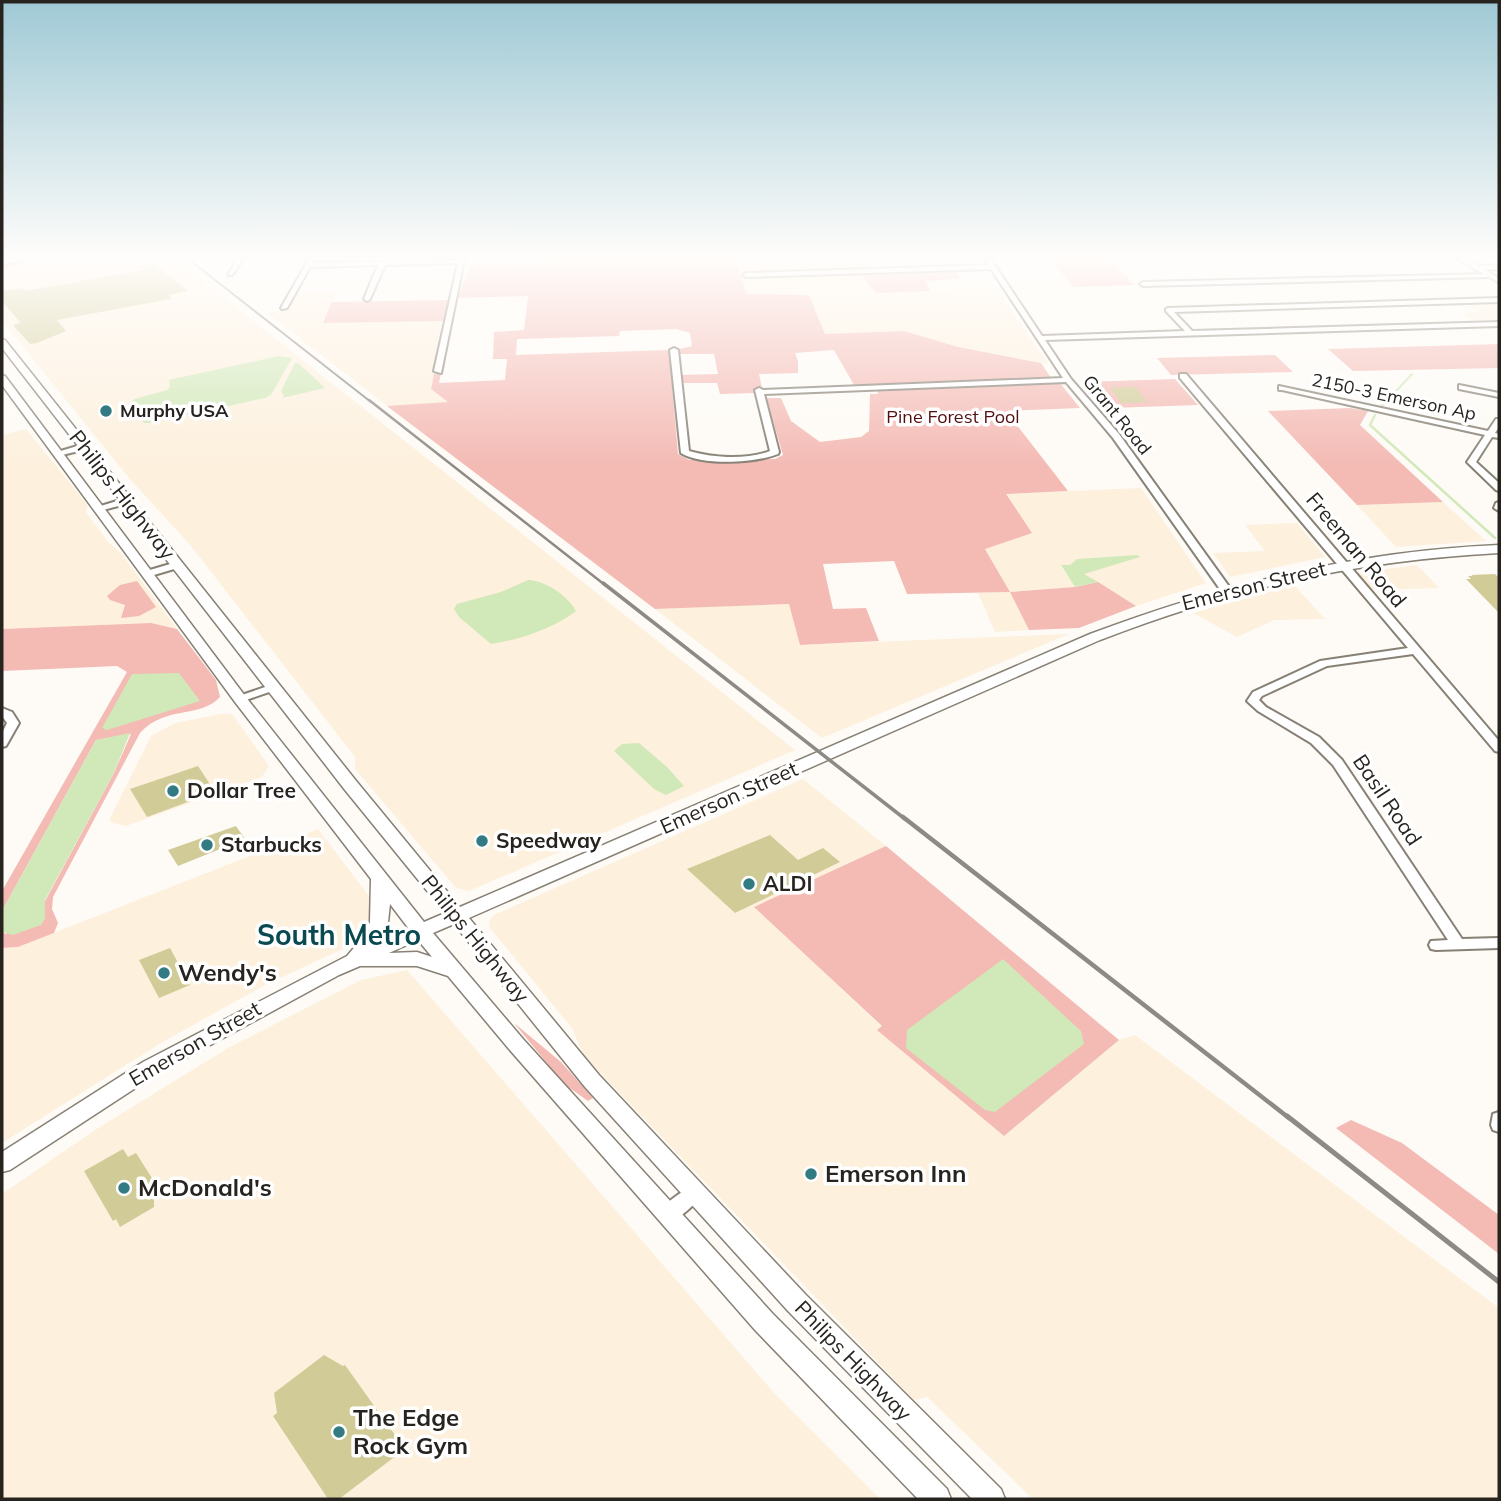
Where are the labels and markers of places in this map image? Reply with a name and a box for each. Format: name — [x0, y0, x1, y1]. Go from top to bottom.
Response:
place label: Murphy USA — [120, 399, 229, 422]
marker: Murphy USA — [98, 403, 114, 419]
place label: Dollar Tree — [187, 777, 296, 803]
marker: Dollar Tree — [165, 783, 181, 799]
place label: Speedway — [496, 827, 602, 853]
place label: Starbucks — [221, 831, 322, 857]
marker: Speedway — [474, 833, 490, 849]
marker: Starbucks — [199, 837, 215, 853]
place label: ALDI — [763, 870, 812, 896]
marker: ALDI — [741, 876, 757, 892]
place label: Wendy's — [178, 957, 277, 987]
marker: Wendy's — [156, 965, 172, 981]
place label: Emerson Inn — [825, 1158, 966, 1188]
marker: Emerson Inn — [803, 1166, 819, 1182]
place label: McDonald's — [138, 1172, 272, 1202]
marker: McDonald's — [116, 1180, 132, 1196]
place label: The Edge Rock Gym — [353, 1402, 468, 1460]
marker: The Edge Rock Gym — [331, 1424, 347, 1440]

